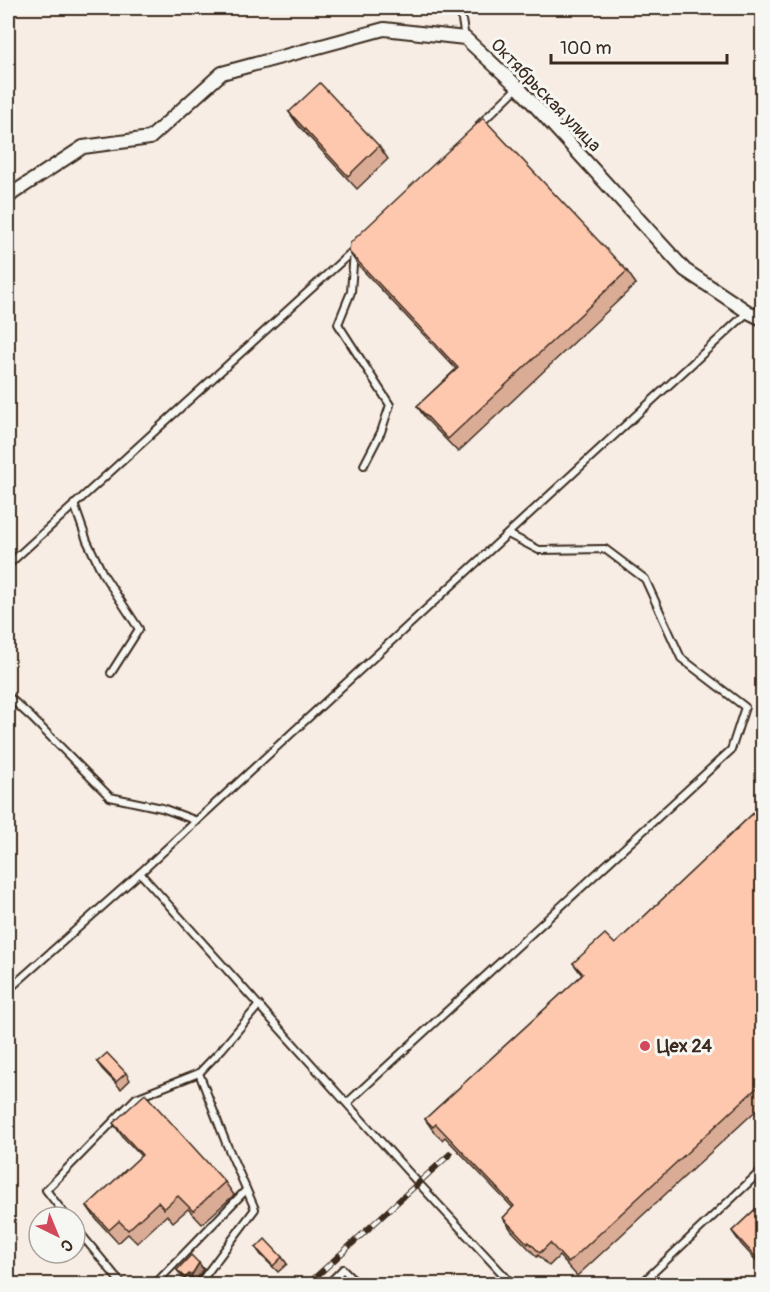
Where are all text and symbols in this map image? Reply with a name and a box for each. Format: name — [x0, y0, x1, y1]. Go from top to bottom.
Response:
scale bar — [551, 27, 726, 65]
street label: Октябрьская улица — [486, 34, 606, 157]
text: 100 m — [560, 37, 612, 60]
place label: Цех 24 — [657, 1035, 713, 1058]
marker: Цех 24 — [638, 1039, 652, 1053]
north arrow — [27, 1205, 87, 1265]
text: С — [56, 1235, 77, 1256]

